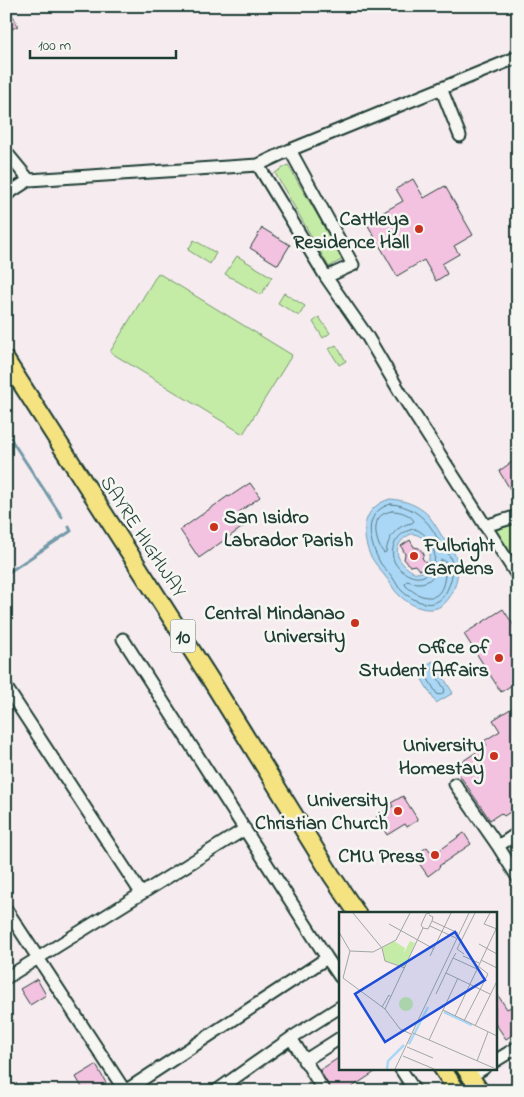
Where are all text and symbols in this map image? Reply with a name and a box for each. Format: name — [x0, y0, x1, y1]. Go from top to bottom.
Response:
scale bar — [30, 28, 176, 60]
text: 100 m — [38, 35, 71, 57]
place label: Cattleya Residence Hall — [293, 206, 409, 258]
marker: Cattleya Residence Hall — [413, 223, 425, 235]
street label: SAYRE HIGHWAY — [92, 471, 192, 604]
place label: San Isidro Labrador Parish — [224, 504, 353, 556]
marker: San Isidro Labrador Parish — [208, 521, 220, 533]
place label: Fulbright Gardens — [423, 532, 495, 584]
marker: Fulbright Gardens — [408, 550, 420, 562]
place label: Central Mindanao University — [204, 600, 345, 653]
marker: Central Mindanao University — [349, 617, 361, 629]
road number: 10 — [170, 620, 196, 652]
place label: Office of Student Affairs — [359, 634, 490, 686]
marker: Office of Student Affairs — [493, 652, 505, 664]
place label: University Homestay — [399, 732, 484, 785]
marker: University Homestay — [488, 750, 500, 762]
place label: University Christian Church — [255, 787, 388, 839]
marker: University Christian Church — [392, 805, 404, 817]
place label: CMU Press — [338, 843, 425, 872]
marker: CMU Press — [429, 849, 441, 861]
inset map — [339, 912, 496, 1070]

